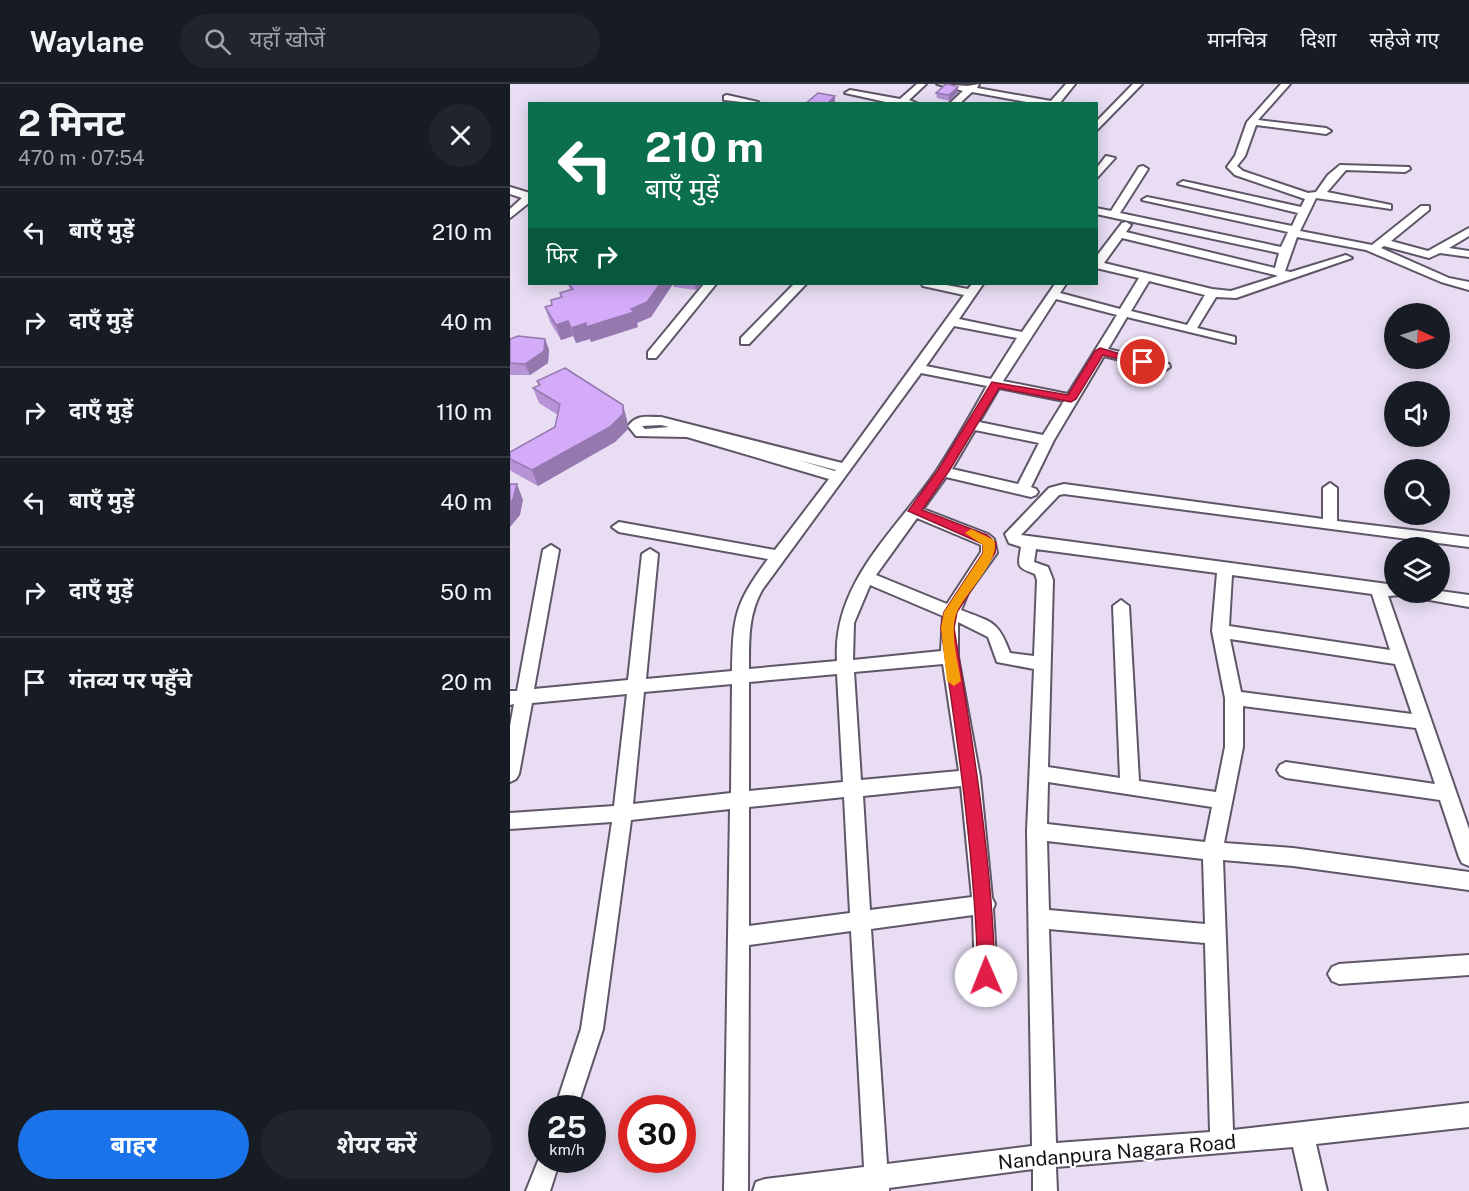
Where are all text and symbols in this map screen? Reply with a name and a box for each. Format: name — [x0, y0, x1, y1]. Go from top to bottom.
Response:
search box — [180, 14, 600, 68]
text: Waylane — [30, 25, 144, 58]
icon: search — [201, 25, 234, 58]
text: यहाँ खोजें — [249, 26, 325, 52]
text: मानचित्र — [1207, 27, 1267, 52]
text: दिशा — [1300, 27, 1337, 52]
text: सहेजे गए — [1370, 27, 1439, 52]
text: 2 मिनट — [18, 102, 125, 144]
button: close — [429, 104, 492, 167]
text: 210 m — [645, 122, 764, 171]
icon: left — [546, 126, 624, 204]
text: 470 m · 07:54 — [18, 146, 145, 170]
text: बाएँ मुड़ें — [645, 172, 720, 204]
icon: left — [18, 216, 51, 249]
text: बाएँ मुड़ें — [69, 217, 134, 243]
text: 210 m — [432, 219, 492, 245]
icon: right — [590, 240, 623, 273]
text: फिर — [546, 242, 578, 268]
north arrow — [1384, 303, 1450, 369]
map controls — [1384, 303, 1450, 603]
icon: right — [18, 306, 51, 339]
text: दाएँ मुड़ें — [69, 307, 133, 333]
text: 40 m — [440, 309, 492, 335]
pin — [1117, 336, 1168, 387]
icon: arrive — [1126, 345, 1159, 378]
button: sound — [1384, 381, 1450, 447]
icon: right — [18, 396, 51, 429]
text: दाएँ मुड़ें — [69, 397, 133, 423]
text: 110 m — [436, 399, 492, 425]
button: search — [1384, 459, 1450, 525]
icon: left — [18, 486, 51, 519]
text: बाएँ मुड़ें — [69, 487, 134, 513]
text: 40 m — [440, 489, 492, 515]
button: layers — [1384, 537, 1450, 603]
icon: right — [18, 576, 51, 609]
text: दाएँ मुड़ें — [69, 577, 133, 603]
text: 50 m — [440, 579, 492, 605]
icon: arrive — [18, 666, 51, 699]
text: गंतव्य पर पहुँचे — [69, 667, 192, 693]
text: 20 m — [441, 669, 492, 695]
position arrow — [954, 944, 1018, 1008]
speed limit sign: 30 — [618, 1095, 696, 1173]
text: 25 — [547, 1109, 587, 1145]
button: बाहर — [18, 1110, 249, 1179]
button: शेयर करें — [261, 1110, 492, 1179]
street label: Nandanpura Nagara Road — [997, 1130, 1237, 1174]
text: km/h — [549, 1141, 585, 1158]

